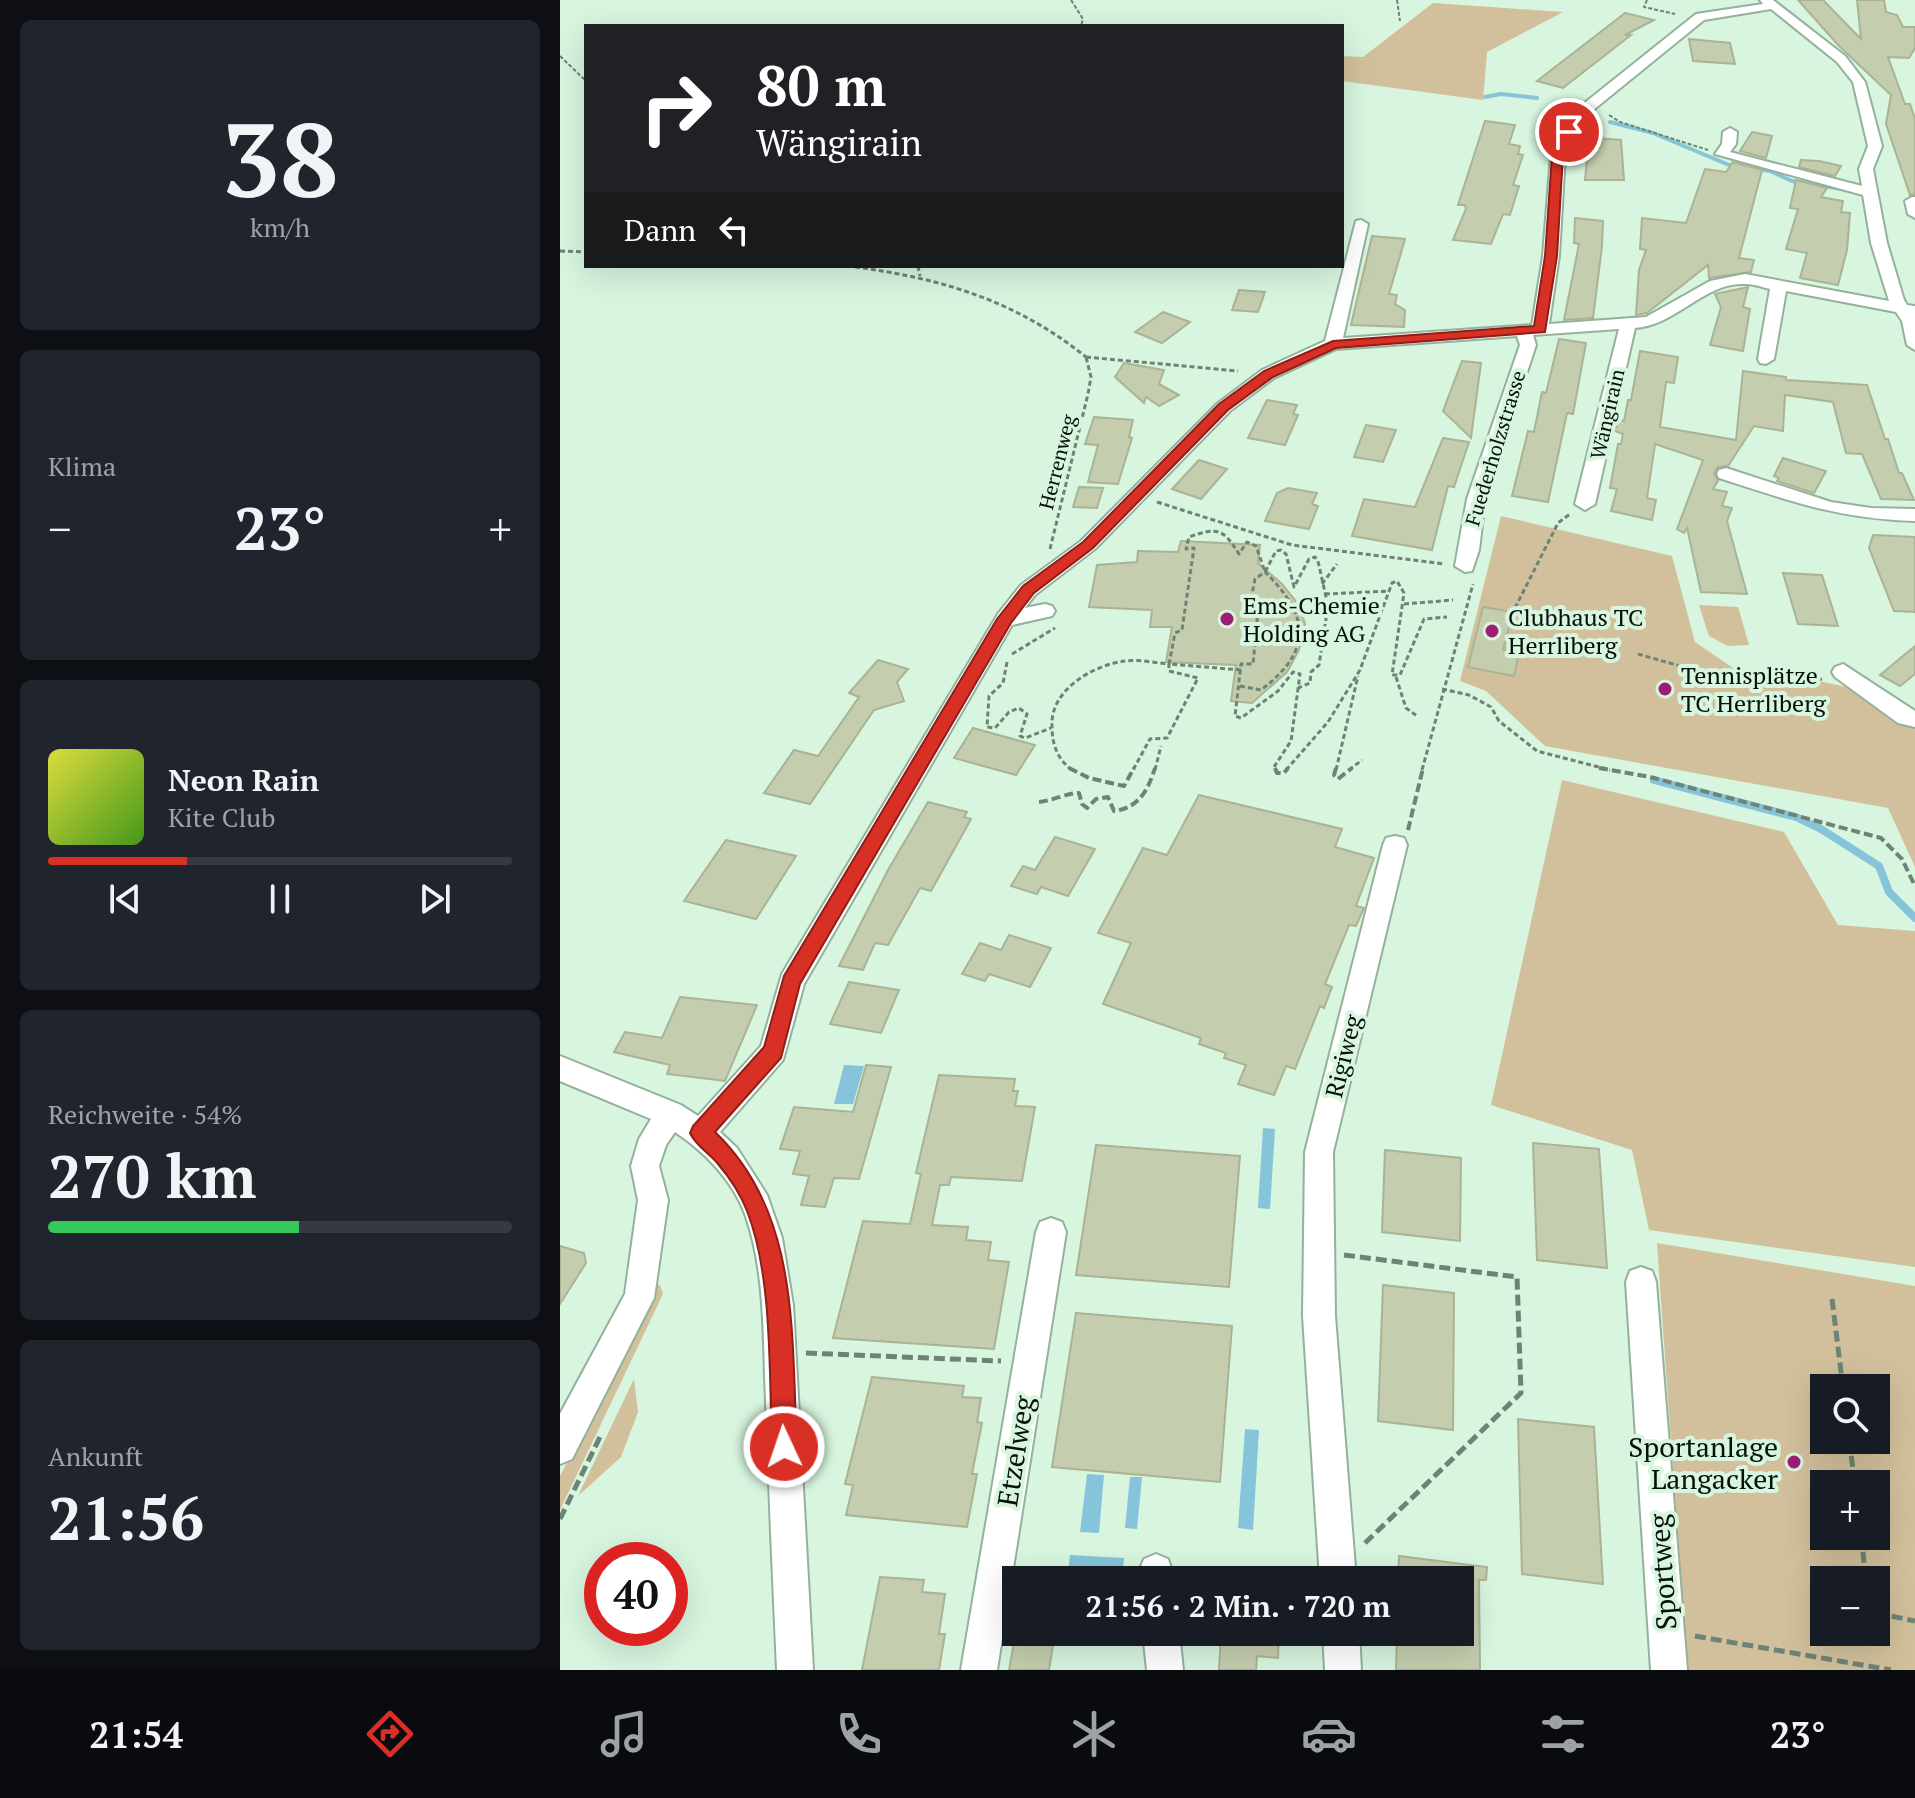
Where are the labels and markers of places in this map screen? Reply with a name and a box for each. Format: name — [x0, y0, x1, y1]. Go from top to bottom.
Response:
pin — [1535, 98, 1603, 166]
place label: Ems-Chemie Holding AG — [1243, 589, 1380, 649]
place label: Clubhaus TC Herrliberg — [1508, 601, 1643, 661]
marker: Ems-Chemie Holding AG — [1218, 610, 1236, 628]
marker: Clubhaus TC Herrliberg — [1483, 622, 1501, 640]
place label: Tennisplätze TC Herrliberg — [1681, 659, 1826, 719]
marker: Tennisplätze TC Herrliberg — [1656, 680, 1674, 698]
place label: Sportanlage Langacker — [1628, 1428, 1778, 1497]
marker: Sportanlage Langacker — [1785, 1453, 1803, 1471]

